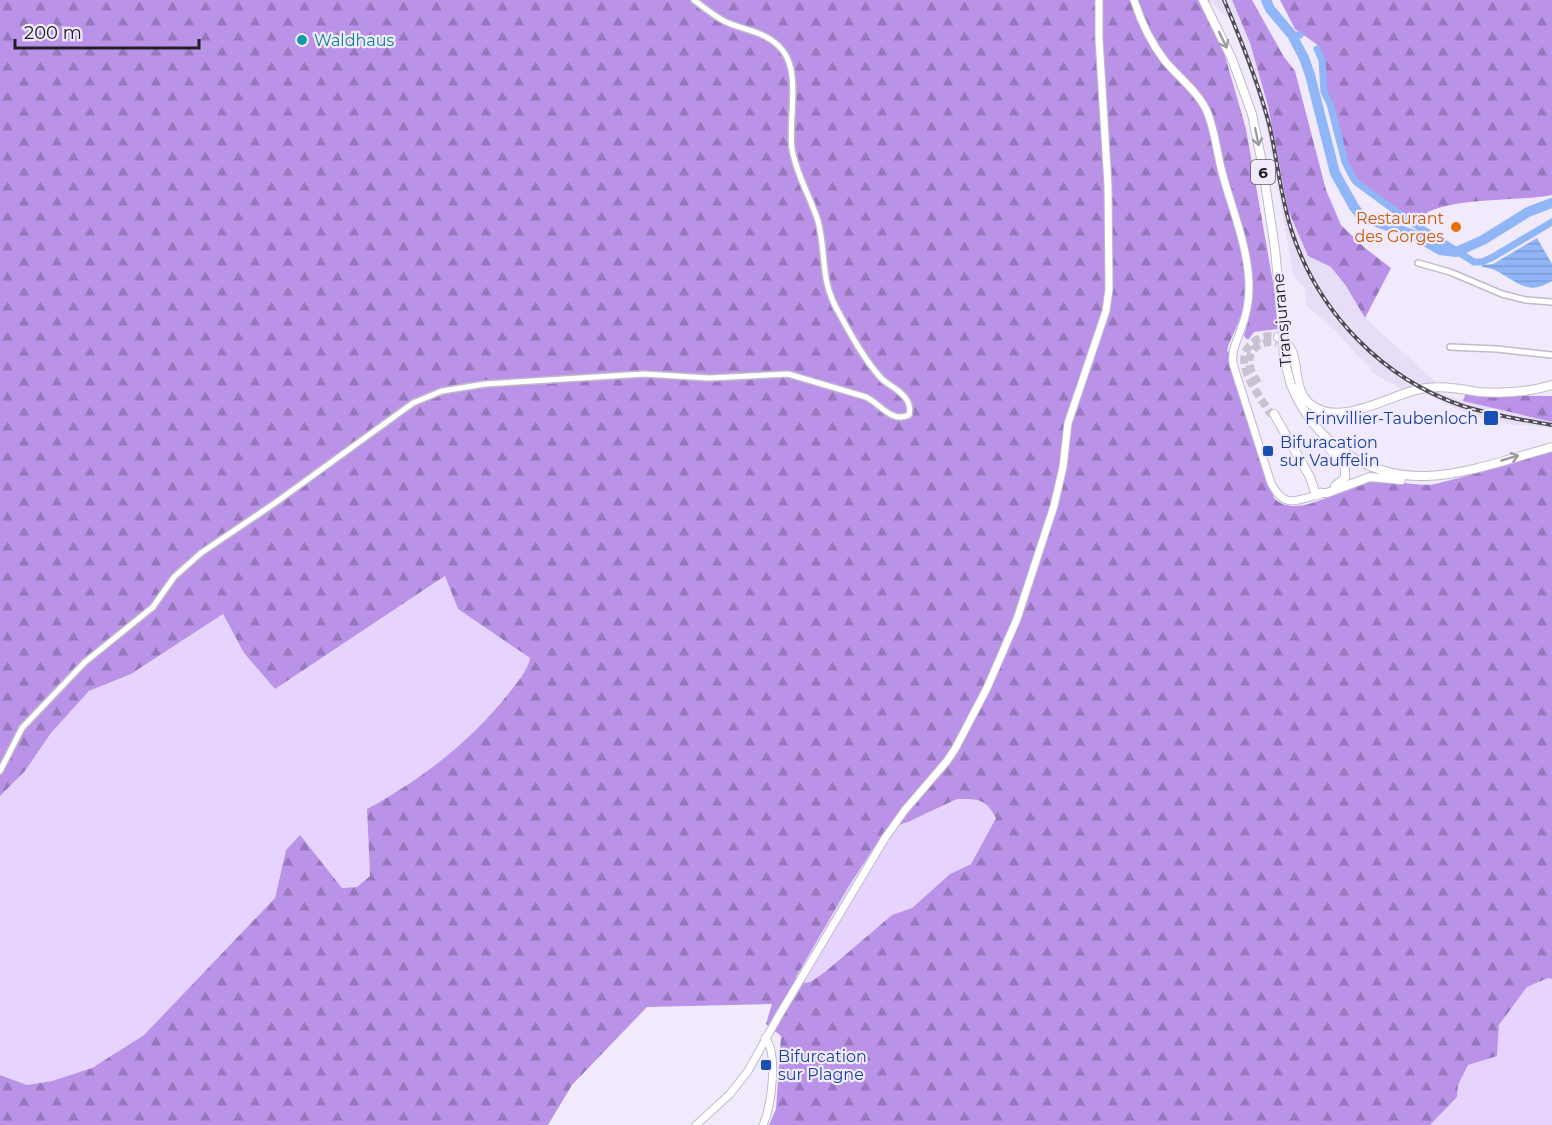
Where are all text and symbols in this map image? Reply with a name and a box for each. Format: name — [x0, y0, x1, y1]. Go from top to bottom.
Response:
scale bar — [15, 12, 200, 50]
text: 200 m — [24, 22, 82, 44]
one-way arrow — [1218, 30, 1229, 48]
place label: Waldhaus — [314, 31, 394, 50]
marker: Waldhaus — [295, 33, 309, 47]
one-way arrow — [1252, 127, 1263, 146]
road number: 6 — [1251, 160, 1275, 184]
place label: Restaurant des Gorges — [1354, 209, 1444, 246]
marker: Restaurant des Gorges — [1449, 220, 1463, 234]
street label: Transjurane — [1268, 273, 1296, 367]
place label: Frinvillier-Taubenloch — [1305, 409, 1478, 428]
marker: Frinvillier-Taubenloch — [1482, 409, 1500, 427]
place label: Bifuracation sur Vauffelin — [1280, 433, 1379, 470]
marker: Bifuracation sur Vauffelin — [1261, 444, 1275, 458]
one-way arrow — [1500, 452, 1519, 463]
place label: Bifurcation sur Plagne — [778, 1047, 867, 1084]
marker: Bifurcation sur Plagne — [759, 1058, 773, 1072]

